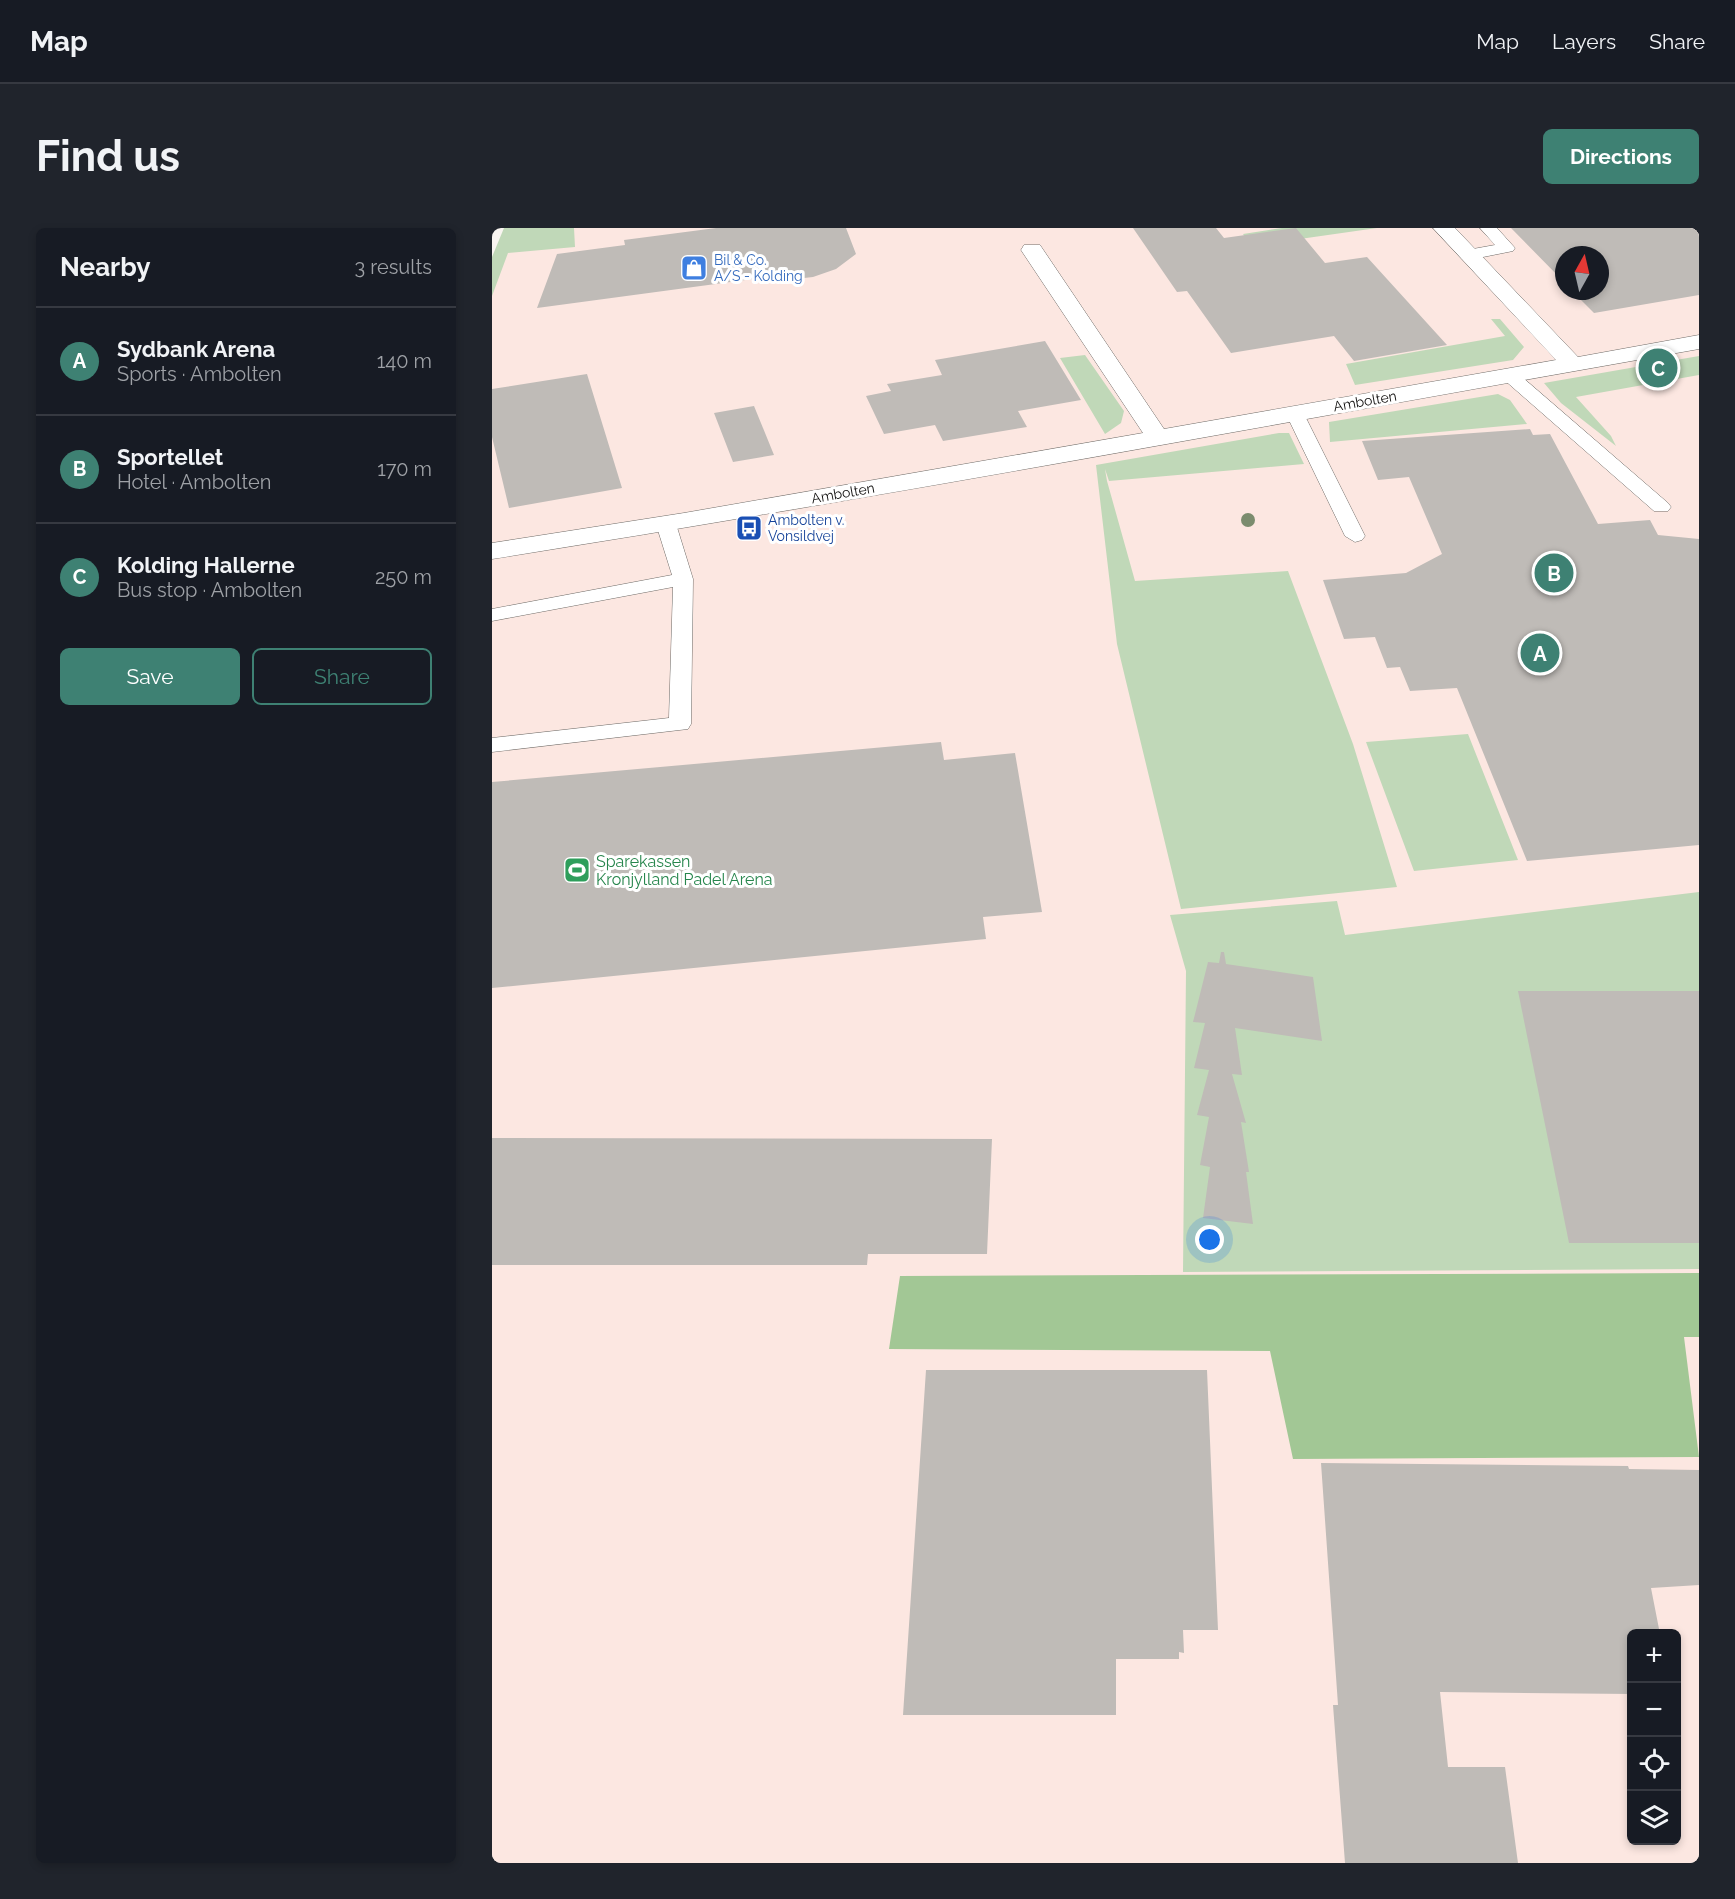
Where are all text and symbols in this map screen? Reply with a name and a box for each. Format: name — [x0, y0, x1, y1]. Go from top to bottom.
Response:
text: Map — [30, 25, 88, 58]
text: Map — [1476, 29, 1519, 54]
text: Layers — [1552, 29, 1616, 54]
text: Share — [1649, 29, 1705, 54]
button: Directions — [1543, 129, 1699, 184]
text: Find us — [36, 132, 180, 181]
north arrow — [1555, 246, 1609, 300]
text: Nearby — [60, 252, 150, 282]
place label: Bil & Co. A/S - Kolding — [714, 252, 803, 284]
shop icon: Bil & Co. A/S - Kolding — [679, 253, 709, 283]
text: 3 results — [354, 255, 432, 279]
text: Sydbank Arena — [117, 336, 275, 362]
pin: C — [1638, 346, 1678, 390]
text: A — [73, 349, 86, 373]
text: 140 m — [377, 349, 432, 373]
text: Sports · Ambolten — [117, 362, 282, 386]
street label: Ambolten — [1332, 388, 1398, 414]
text: Sportellet — [117, 444, 223, 470]
text: B — [73, 457, 86, 481]
text: 170 m — [377, 457, 432, 481]
text: Hotel · Ambolten — [117, 470, 271, 494]
street label: Ambolten — [810, 480, 876, 506]
place label: Ambolten v. Vonsildvej — [768, 512, 844, 544]
bus stop icon: Ambolten v. Vonsildvej — [734, 513, 764, 543]
pin: B — [1534, 550, 1574, 596]
text: Kolding Hallerne — [117, 552, 295, 578]
text: C — [73, 565, 86, 589]
text: 250 m — [375, 565, 432, 589]
text: Bus stop · Ambolten — [117, 578, 302, 602]
pin: A — [1520, 630, 1560, 676]
button: Save — [60, 648, 240, 705]
button: Share — [252, 648, 432, 705]
place label: Sparekassen Kronjylland Padel Arena — [596, 852, 773, 889]
sports icon: Sparekassen Kronjylland Padel Arena — [562, 855, 592, 885]
your location — [1195, 1225, 1224, 1254]
map controls — [1627, 1629, 1681, 1845]
button: + — [1627, 1629, 1681, 1683]
button: − — [1627, 1683, 1681, 1737]
button: locate — [1627, 1737, 1681, 1791]
button: layers — [1627, 1791, 1681, 1845]

